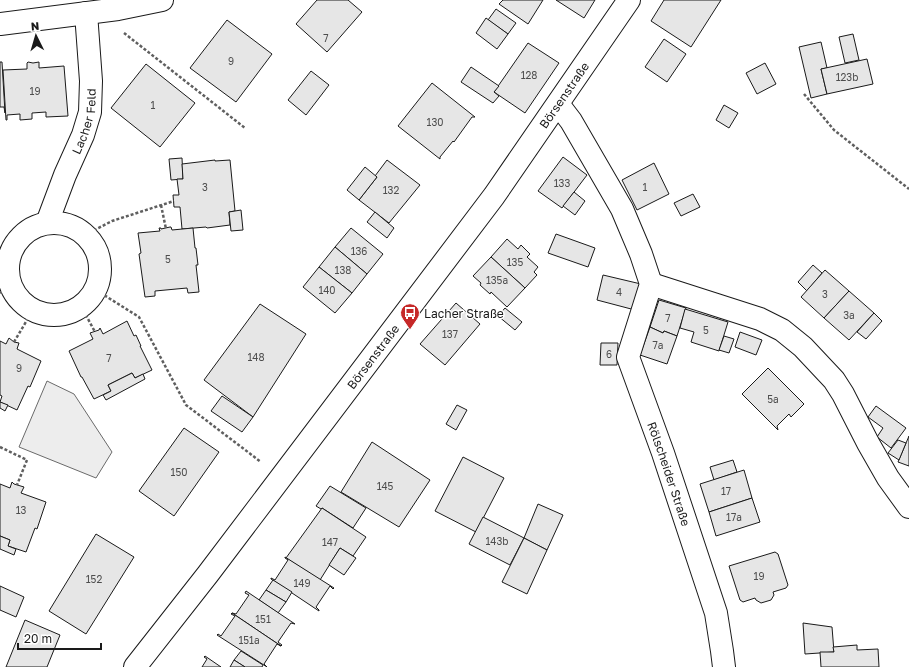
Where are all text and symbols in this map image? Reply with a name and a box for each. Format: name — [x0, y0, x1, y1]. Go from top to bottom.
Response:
north arrow — [16, 16, 56, 56]
text: N — [30, 19, 40, 32]
house number: 7 — [323, 32, 329, 44]
house number: 9 — [228, 55, 234, 67]
street label: Börsenstraße — [536, 59, 592, 131]
house number: 128 — [521, 69, 537, 81]
house number: 123b — [836, 71, 858, 83]
house number: 19 — [30, 85, 40, 97]
street label: Lacher Feld — [68, 88, 98, 156]
house number: 1 — [151, 99, 156, 111]
house number: 130 — [427, 116, 443, 128]
house number: 133 — [554, 177, 570, 189]
house number: 3 — [202, 181, 208, 193]
house number: 1 — [643, 181, 648, 193]
house number: 132 — [383, 184, 399, 196]
house number: 136 — [351, 245, 367, 257]
house number: 5 — [165, 253, 171, 265]
house number: 135 — [507, 256, 523, 268]
house number: 138 — [335, 264, 351, 276]
house number: 135a — [486, 274, 508, 286]
house number: 140 — [318, 284, 336, 296]
house number: 4 — [616, 286, 622, 298]
house number: 3 — [822, 288, 828, 300]
bus stop icon: Lacher Straße — [399, 302, 421, 330]
place label: Lacher Straße — [424, 306, 504, 321]
house number: 3a — [843, 309, 855, 321]
house number: 7 — [665, 312, 671, 324]
street label: Börsenstraße — [343, 321, 402, 392]
house number: 5 — [703, 324, 709, 336]
house number: 137 — [442, 328, 458, 340]
house number: 7a — [653, 339, 663, 351]
house number: 6 — [606, 348, 612, 360]
house number: 148 — [247, 351, 265, 363]
house number: 7 — [106, 352, 112, 364]
house number: 9 — [16, 362, 22, 374]
house number: 5a — [767, 393, 779, 405]
street label: Rölscheider Straße — [645, 420, 694, 528]
house number: 150 — [171, 466, 187, 478]
house number: 145 — [377, 480, 394, 492]
house number: 17 — [721, 485, 731, 497]
house number: 13 — [16, 504, 26, 516]
house number: 17a — [726, 511, 742, 523]
house number: 143b — [486, 535, 508, 547]
house number: 147 — [322, 536, 338, 548]
house number: 19 — [754, 570, 764, 582]
house number: 152 — [86, 573, 102, 585]
house number: 149 — [294, 577, 311, 589]
house number: 151 — [255, 613, 271, 625]
scale bar — [18, 625, 101, 651]
text: 20 m — [24, 631, 52, 646]
house number: 151a — [238, 634, 260, 646]

